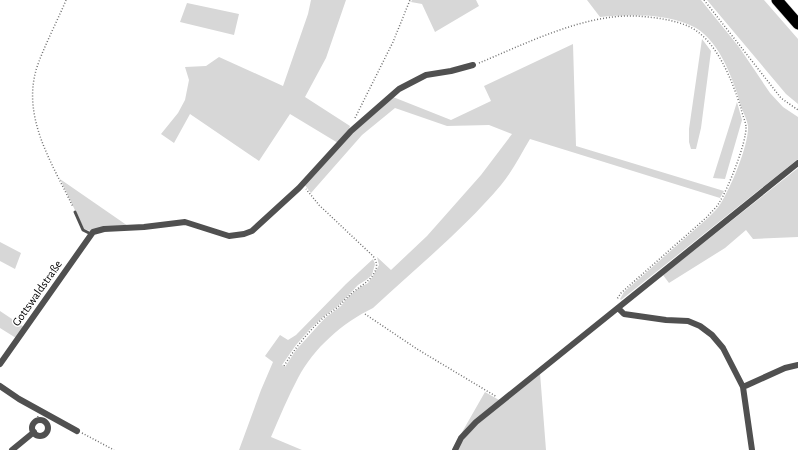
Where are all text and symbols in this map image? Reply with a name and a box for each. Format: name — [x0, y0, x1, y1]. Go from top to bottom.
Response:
street label: Gottswaldstraße — [10, 258, 64, 328]

